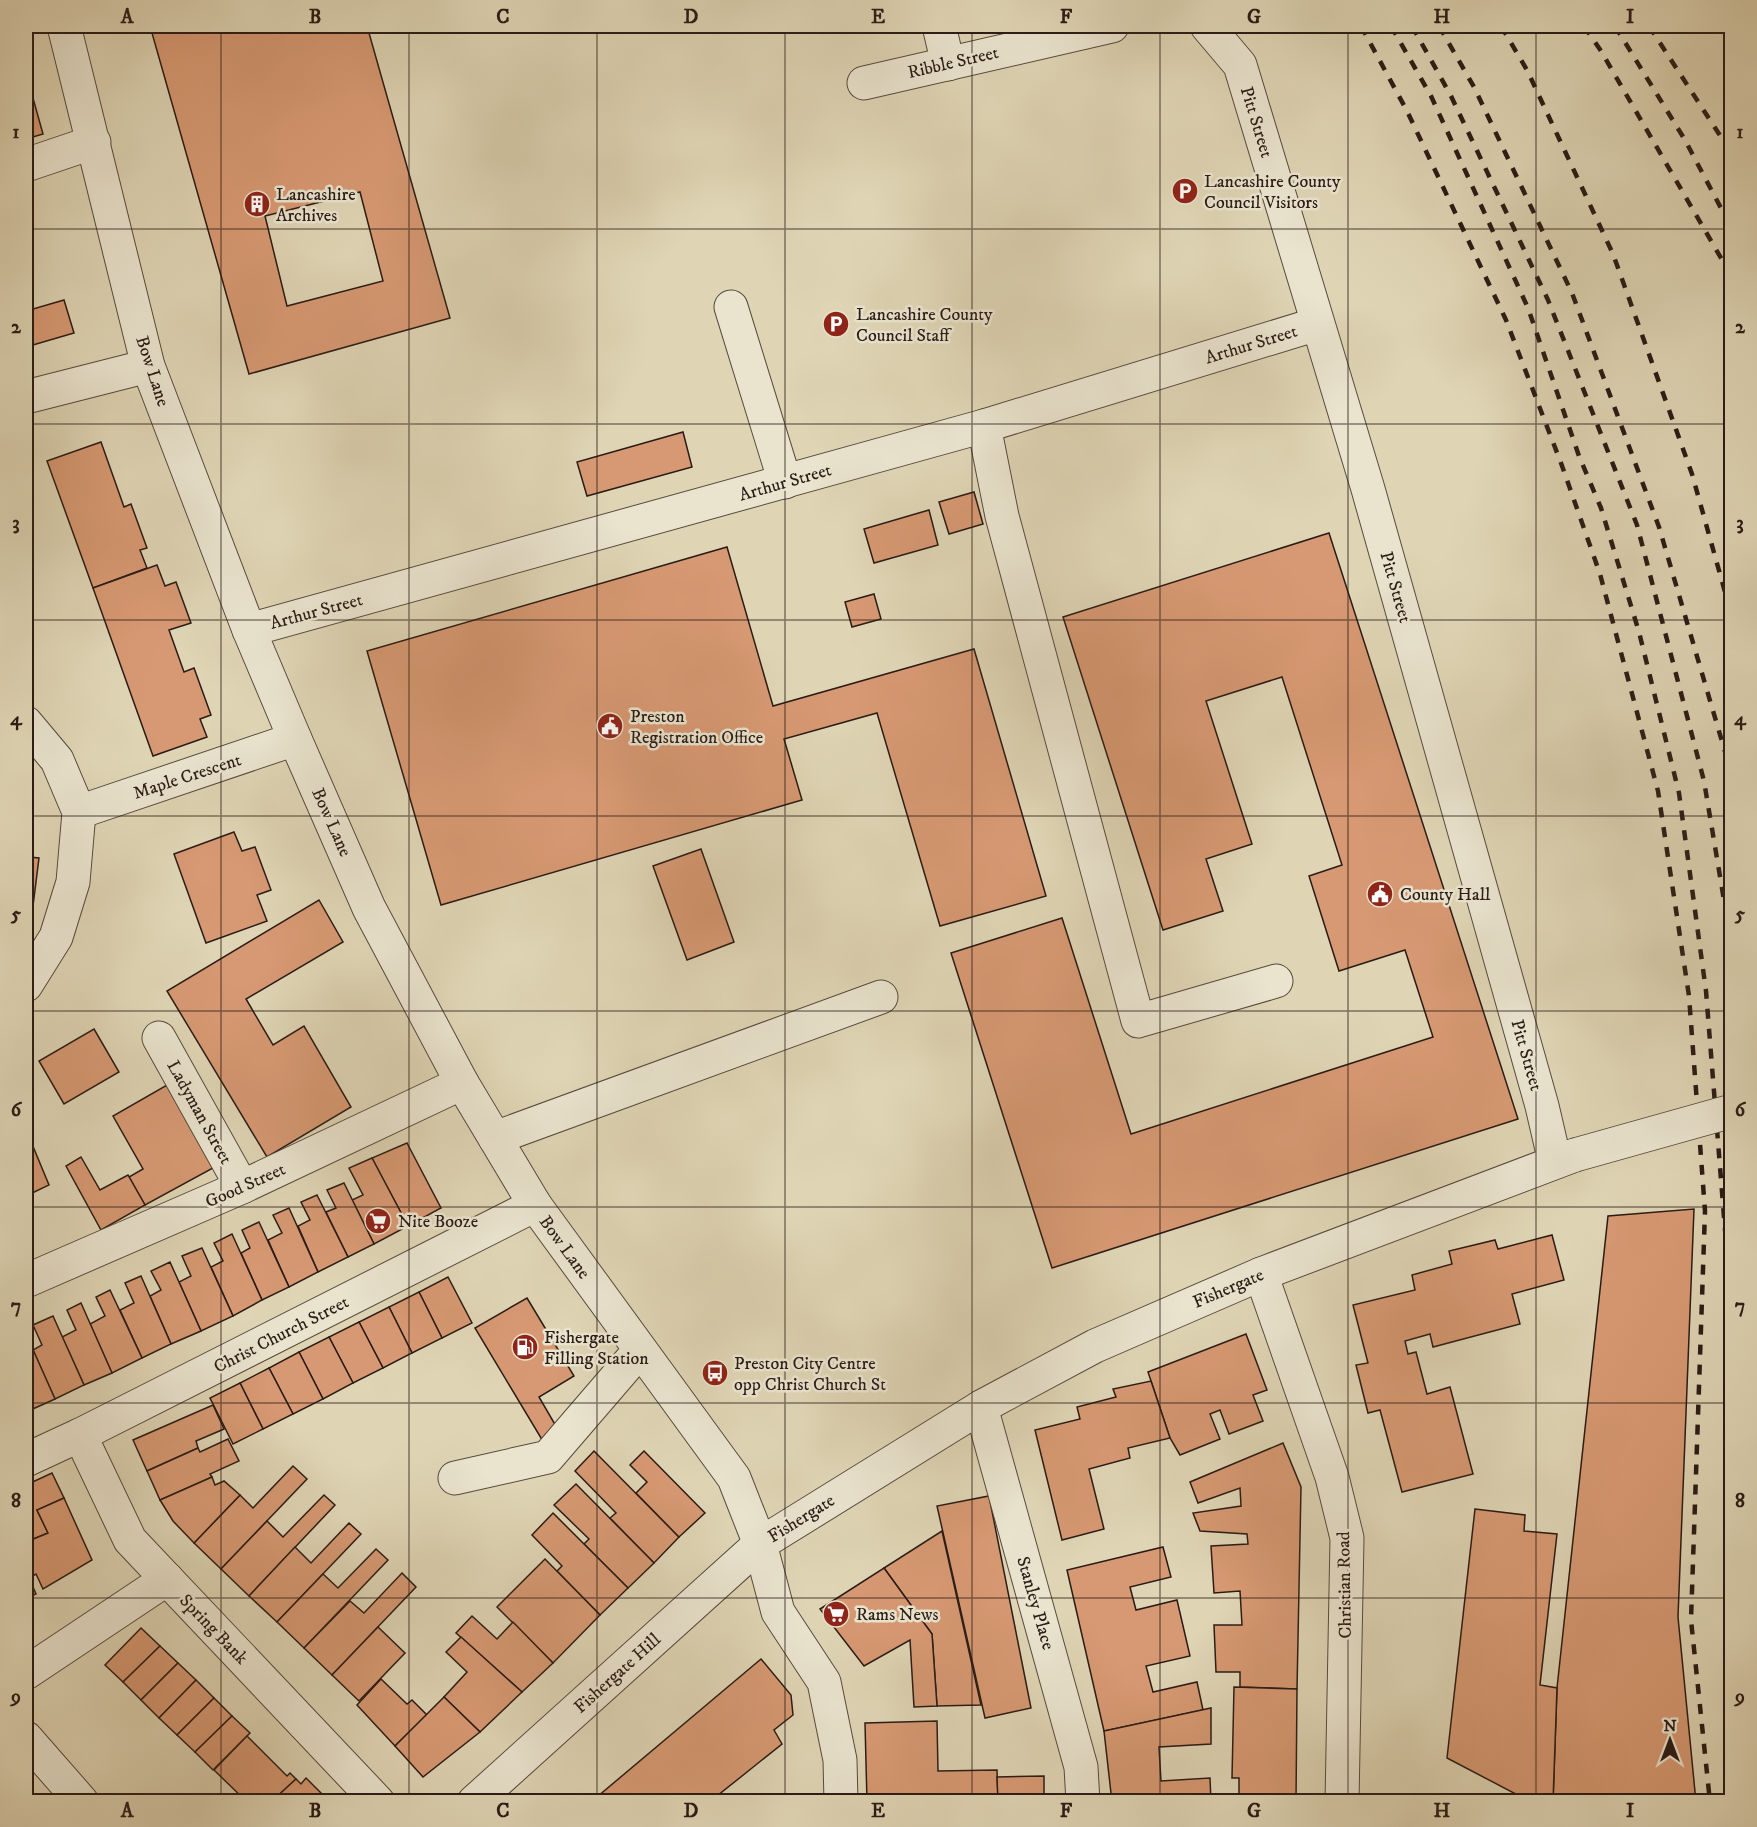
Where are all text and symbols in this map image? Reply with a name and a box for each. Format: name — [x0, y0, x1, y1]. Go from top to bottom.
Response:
text: A — [120, 5, 135, 30]
text: B — [309, 5, 321, 30]
text: C — [496, 5, 510, 30]
text: D — [684, 5, 699, 30]
text: E — [871, 5, 885, 30]
text: F — [1060, 5, 1073, 30]
text: G — [1247, 5, 1261, 30]
text: H — [1434, 5, 1451, 30]
text: I — [1626, 5, 1634, 30]
street label: Ribble Street — [906, 42, 1001, 84]
street label: Pitt Street — [1235, 84, 1277, 161]
text: 1 — [12, 120, 20, 145]
text: 1 — [1736, 120, 1744, 145]
place label: Lancashire County Council Visitors — [1204, 171, 1341, 214]
parking icon: Lancashire County Council Visitors — [1170, 176, 1200, 206]
place label: Lancashire Archives — [276, 184, 356, 227]
building icon: Lancashire Archives — [242, 189, 272, 219]
place label: Lancashire County Council Staff — [856, 304, 993, 347]
parking icon: Lancashire County Council Staff — [821, 309, 851, 339]
text: 2 — [11, 315, 22, 340]
text: 2 — [1735, 315, 1746, 340]
street label: Arthur Street — [1203, 320, 1300, 369]
street label: Bow Lane — [130, 333, 174, 409]
street label: Arthur Street — [737, 459, 834, 507]
text: 3 — [12, 511, 20, 536]
text: 3 — [1736, 511, 1744, 536]
street label: Pitt Street — [1374, 549, 1416, 626]
street label: Arthur Street — [267, 589, 365, 635]
place label: Preston Registration Office — [630, 706, 763, 749]
text: 4 — [10, 707, 23, 732]
text: 4 — [1734, 707, 1747, 732]
public building icon: Preston Registration Office — [595, 711, 625, 741]
street label: Maple Crescent — [131, 749, 244, 805]
street label: Bow Lane — [306, 785, 356, 860]
public building icon: County Hall — [1365, 879, 1395, 909]
place label: County Hall — [1400, 884, 1491, 906]
text: 5 — [10, 902, 21, 927]
text: 5 — [1734, 902, 1745, 927]
street label: Pitt Street — [1505, 1017, 1547, 1094]
street label: Ladyman Street — [162, 1057, 237, 1168]
text: 6 — [11, 1098, 23, 1123]
text: 6 — [1735, 1098, 1747, 1123]
street label: Good Street — [202, 1158, 289, 1213]
supermarket icon: Nite Booze — [363, 1206, 393, 1236]
place label: Nite Booze — [398, 1211, 478, 1233]
street label: Bow Lane — [534, 1212, 595, 1284]
street label: Fishergate — [1190, 1264, 1267, 1314]
street label: Christ Church Street — [210, 1291, 353, 1378]
text: 7 — [11, 1294, 21, 1319]
text: 7 — [1735, 1294, 1745, 1319]
place label: Fishergate Filling Station — [544, 1327, 649, 1370]
fuel station icon: Fishergate Filling Station — [510, 1332, 540, 1362]
place label: Preston City Centre opp Christ Church St — [734, 1353, 886, 1396]
bus stop icon: Preston City Centre opp Christ Church St — [700, 1358, 730, 1388]
text: 8 — [11, 1489, 21, 1514]
text: 8 — [1735, 1489, 1745, 1514]
street label: Fishergate — [764, 1490, 839, 1548]
street label: Christian Road — [1333, 1531, 1357, 1639]
street label: Stanley Place — [1011, 1554, 1059, 1652]
street label: Spring Bank — [174, 1590, 252, 1669]
supermarket icon: Rams News — [821, 1599, 851, 1629]
place label: Rams News — [856, 1604, 938, 1626]
street label: Fishergate Hill — [570, 1629, 666, 1718]
text: 9 — [9, 1685, 21, 1710]
text: 9 — [1733, 1685, 1745, 1710]
north arrow — [1640, 1710, 1700, 1770]
text: N — [1663, 1716, 1677, 1736]
text: A — [120, 1799, 135, 1824]
text: B — [309, 1799, 321, 1824]
text: C — [496, 1799, 510, 1824]
text: D — [684, 1799, 699, 1824]
text: E — [871, 1799, 885, 1824]
text: F — [1060, 1799, 1073, 1824]
text: G — [1247, 1799, 1261, 1824]
text: H — [1434, 1799, 1451, 1824]
text: I — [1626, 1799, 1634, 1824]

